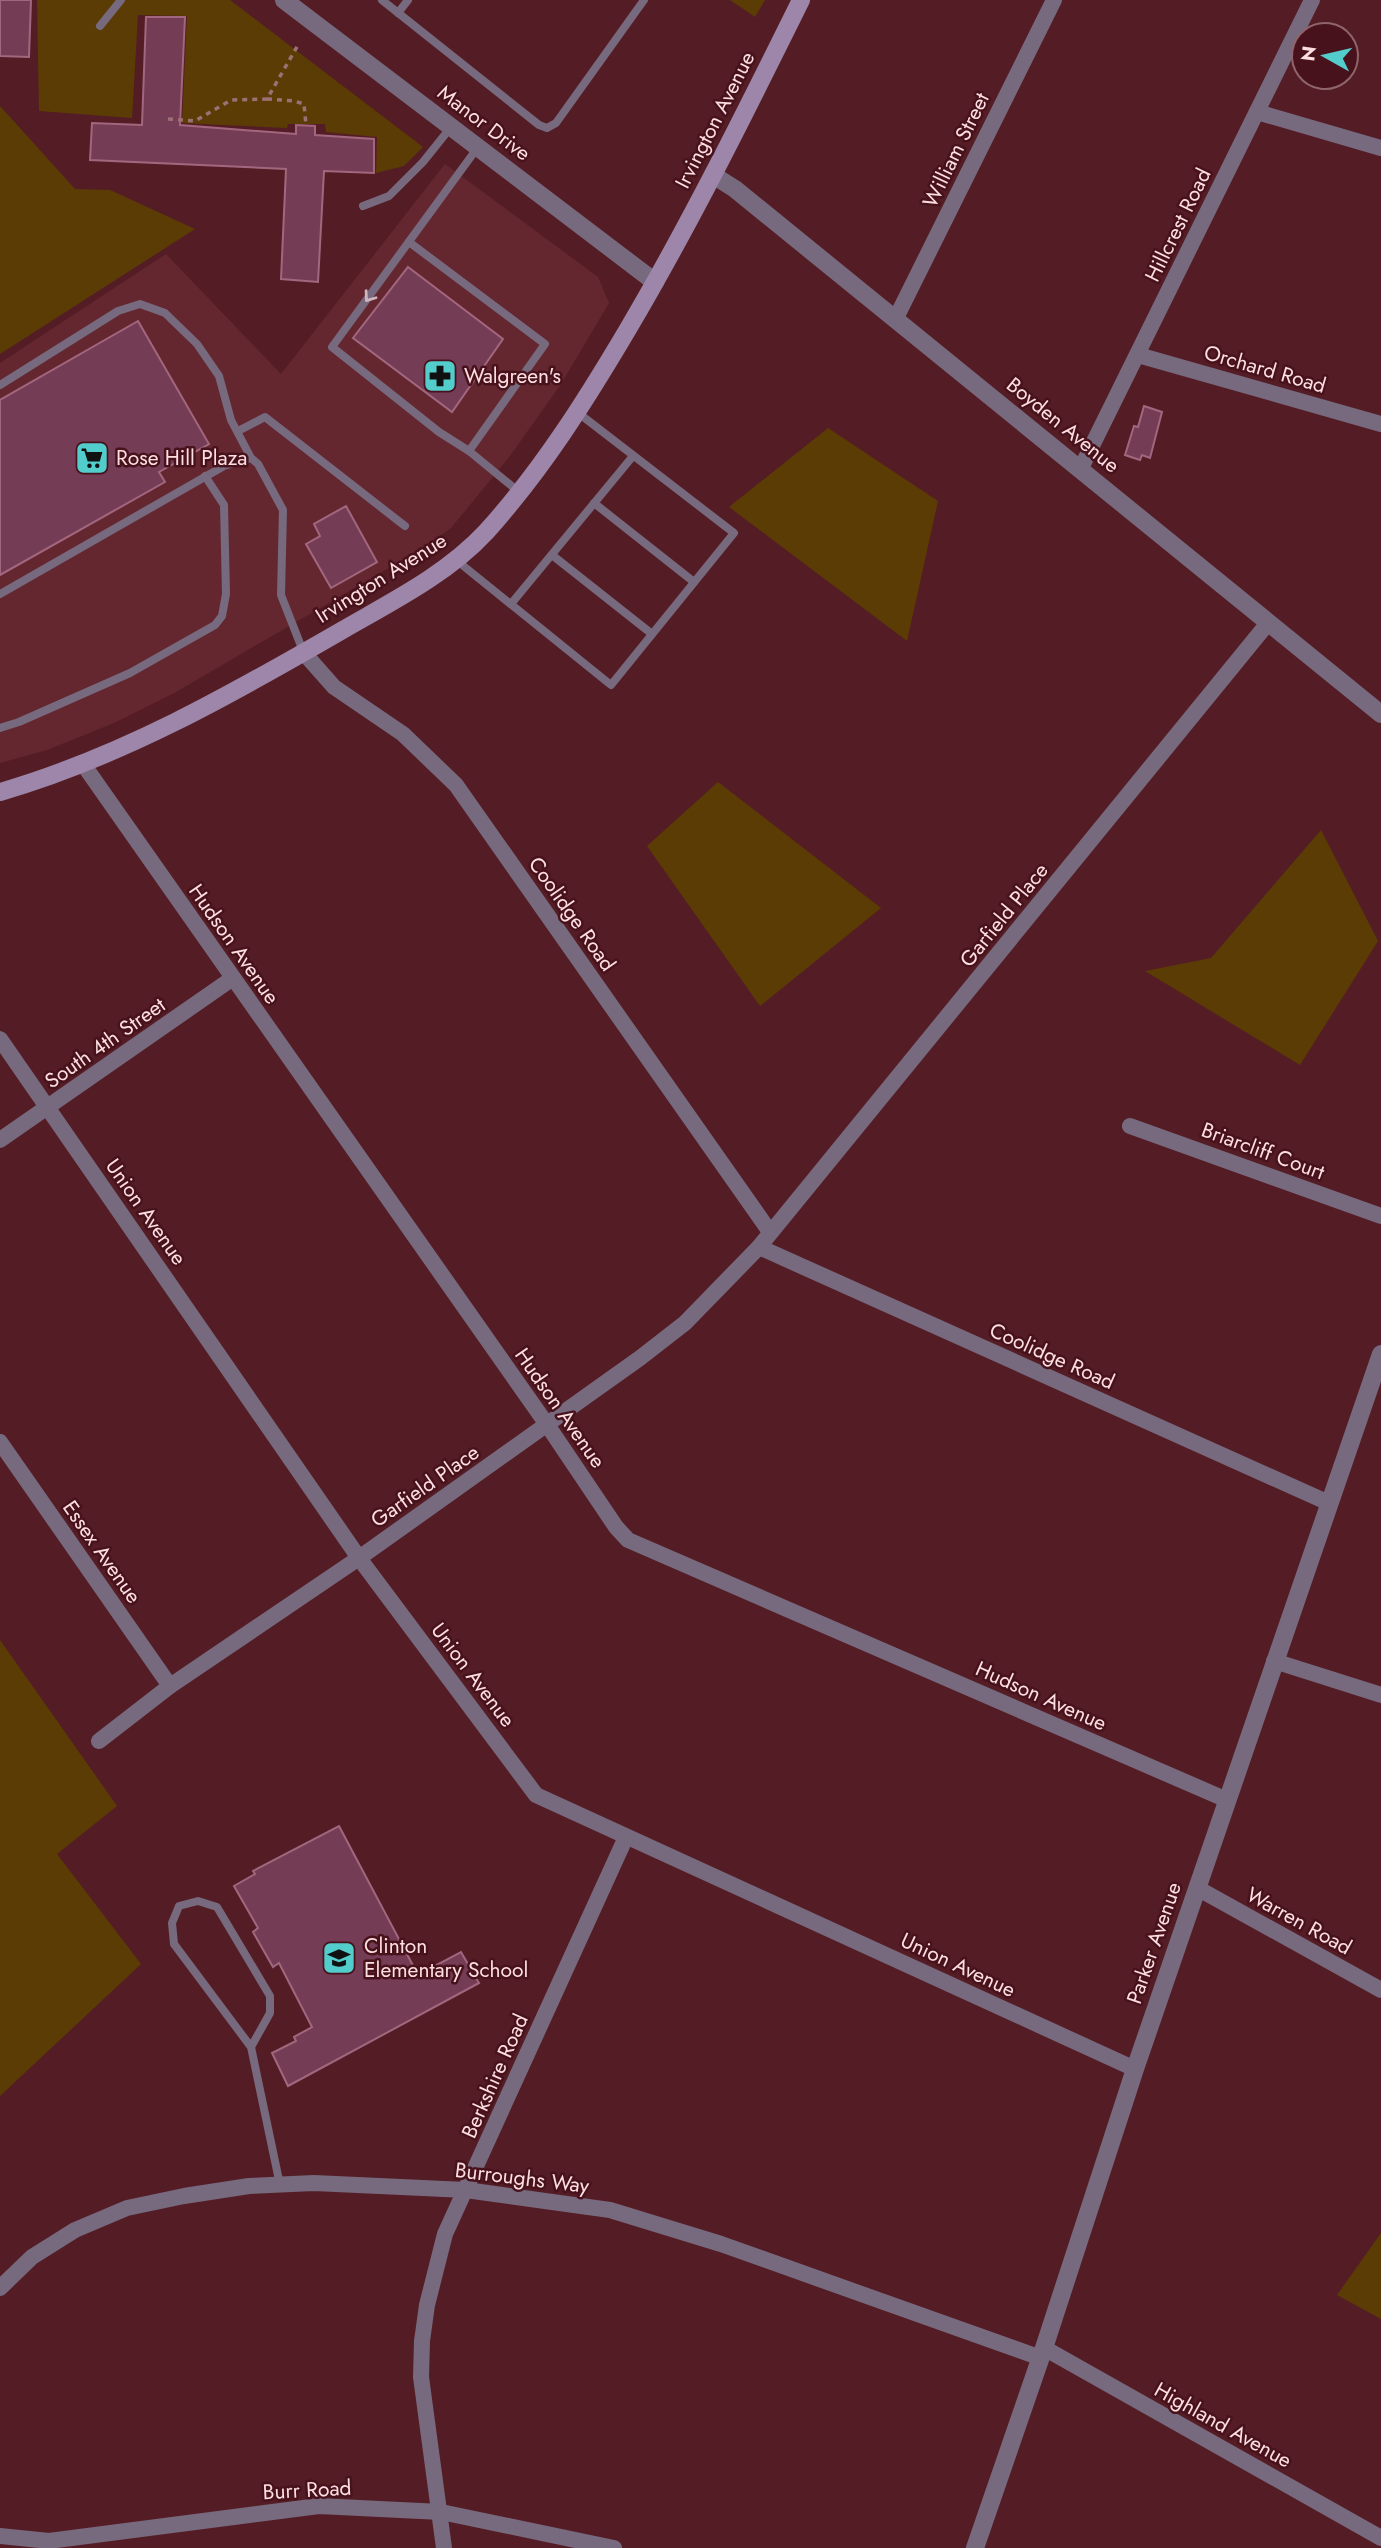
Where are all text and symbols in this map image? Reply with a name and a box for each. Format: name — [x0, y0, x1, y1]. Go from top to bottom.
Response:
north arrow — [1290, 21, 1360, 91]
text: N — [1294, 44, 1323, 63]
street label: Irvington Avenue — [668, 46, 762, 194]
street label: Manor Drive — [431, 78, 537, 168]
street label: William Street — [915, 88, 997, 212]
street label: Hillcrest Road — [1138, 163, 1218, 287]
one-way arrow — [365, 289, 377, 302]
street label: Orchard Road — [1201, 337, 1329, 401]
pharmacy icon: Walgreen's — [421, 357, 459, 395]
place label: Walgreen's — [464, 361, 561, 391]
street label: Boyden Avenue — [1000, 370, 1126, 480]
supermarket icon: Rose Hill Plaza — [73, 439, 111, 477]
place label: Rose Hill Plaza — [116, 443, 247, 473]
street label: Irvington Avenue — [309, 525, 453, 630]
street label: Coolidge Road — [521, 851, 623, 977]
street label: Garfield Place — [953, 856, 1055, 974]
street label: Hudson Avenue — [181, 878, 287, 1010]
street label: South 4th Street — [39, 990, 171, 1096]
street label: Briarcliff Court — [1197, 1115, 1329, 1187]
street label: Union Avenue — [98, 1153, 194, 1271]
street label: Coolidge Road — [985, 1315, 1119, 1397]
street label: Hudson Avenue — [507, 1342, 613, 1474]
street label: Garfield Place — [365, 1437, 485, 1534]
street label: Essex Avenue — [55, 1494, 149, 1610]
street label: Union Avenue — [424, 1617, 522, 1734]
street label: Hudson Avenue — [971, 1654, 1112, 1738]
street label: Parker Avenue — [1119, 1878, 1189, 2008]
street label: Warren Road — [1241, 1880, 1357, 1962]
street label: Union Avenue — [896, 1925, 1021, 2005]
place label: Clinton Elementary School — [364, 1931, 528, 1985]
school or university icon: Clinton Elementary School — [320, 1939, 358, 1977]
street label: Berkshire Road — [454, 2009, 536, 2143]
street label: Burroughs Way — [453, 2155, 592, 2201]
street label: Highland Avenue — [1149, 2375, 1297, 2475]
street label: Burr Road — [262, 2473, 352, 2507]

